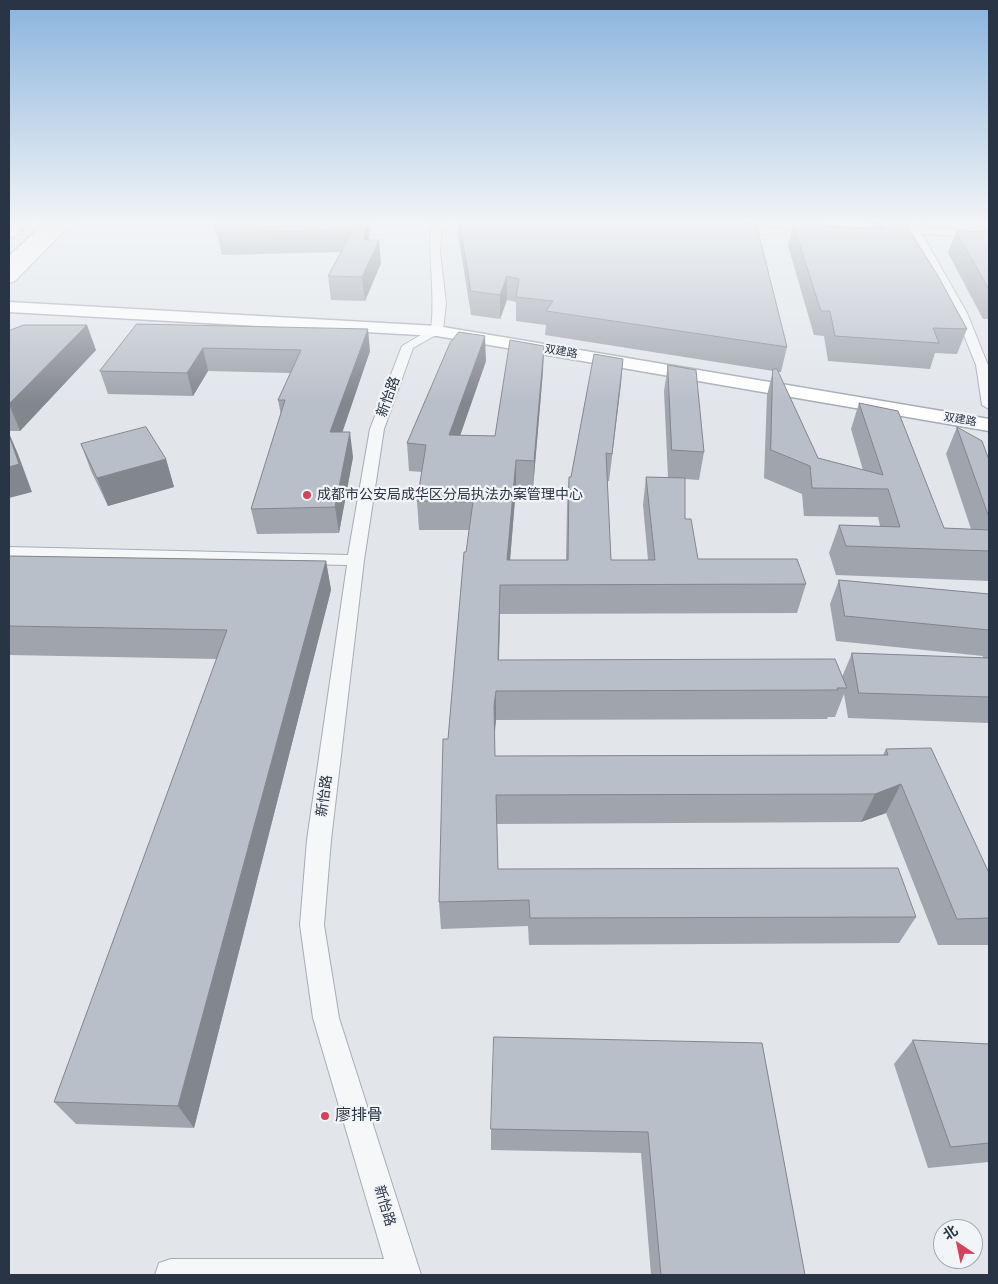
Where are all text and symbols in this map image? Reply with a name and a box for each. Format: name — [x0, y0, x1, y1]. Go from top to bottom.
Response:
street label: 双建路 — [544, 343, 578, 361]
street label: 新怡路 — [374, 374, 404, 420]
street label: 双建路 — [943, 411, 977, 429]
place label: 成都市公安局成华区分局执法办案管理中心 — [317, 487, 583, 503]
marker: 成都市公安局成华区分局执法办案管理中心 — [301, 489, 313, 501]
street label: 新怡路 — [314, 774, 336, 818]
place label: 廖排骨 — [335, 1106, 383, 1126]
marker: 廖排骨 — [319, 1110, 331, 1122]
street label: 新怡路 — [370, 1183, 398, 1229]
north arrow — [933, 1219, 983, 1269]
text: 北 — [940, 1222, 960, 1243]

